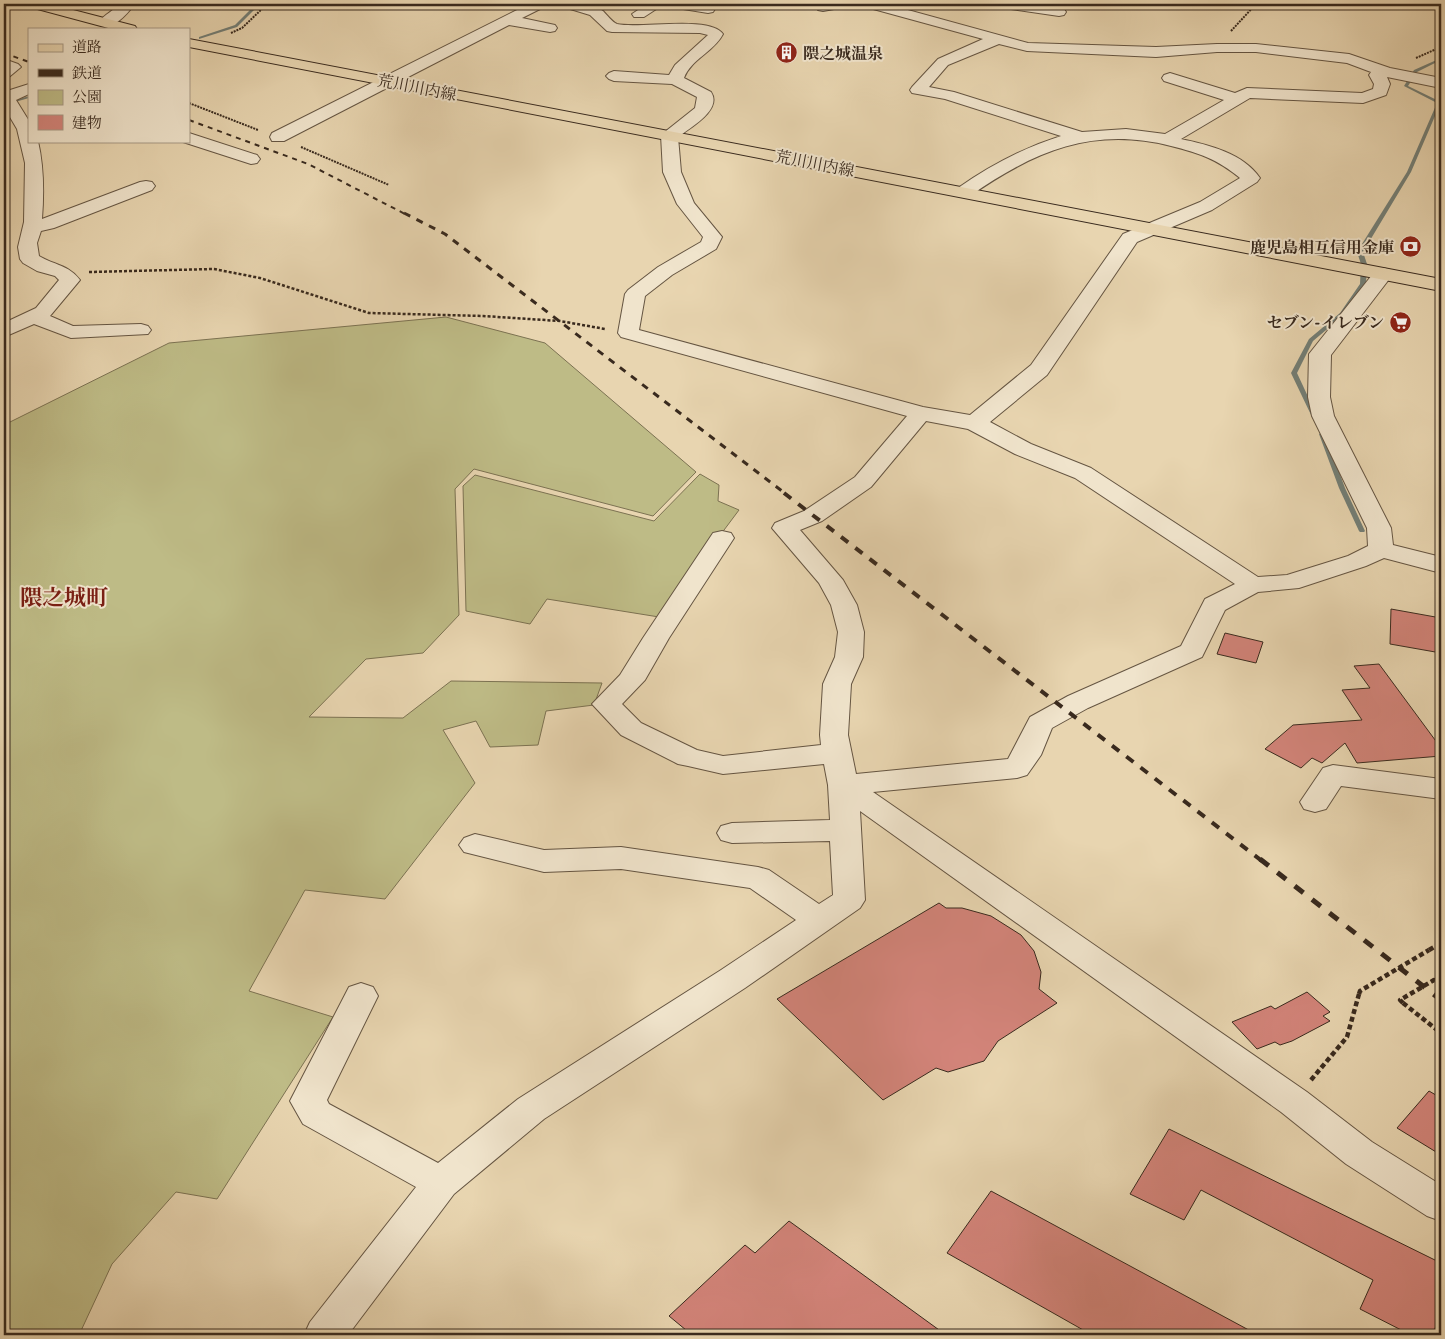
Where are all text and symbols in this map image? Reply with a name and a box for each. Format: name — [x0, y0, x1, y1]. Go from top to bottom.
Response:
legend — [28, 28, 190, 142]
text: 道路 — [72, 38, 102, 56]
building icon: 隈之城温泉 — [775, 41, 799, 65]
place label: 隈之城温泉 — [803, 44, 883, 63]
text: 鉄道 — [72, 64, 102, 82]
street label: 荒川川内線 — [376, 71, 458, 104]
text: 公園 — [72, 88, 102, 106]
text: 建物 — [72, 114, 102, 132]
street label: 荒川川内線 — [774, 147, 856, 180]
bank icon: 鹿児島相互信用金庫 — [1398, 235, 1422, 259]
place label: 鹿児島相互信用金庫 — [1250, 238, 1394, 257]
supermarket icon: セブン-イレブン — [1388, 310, 1412, 334]
place label: セブン-イレブン — [1267, 313, 1384, 332]
district label: 隈之城町 — [20, 584, 108, 611]

